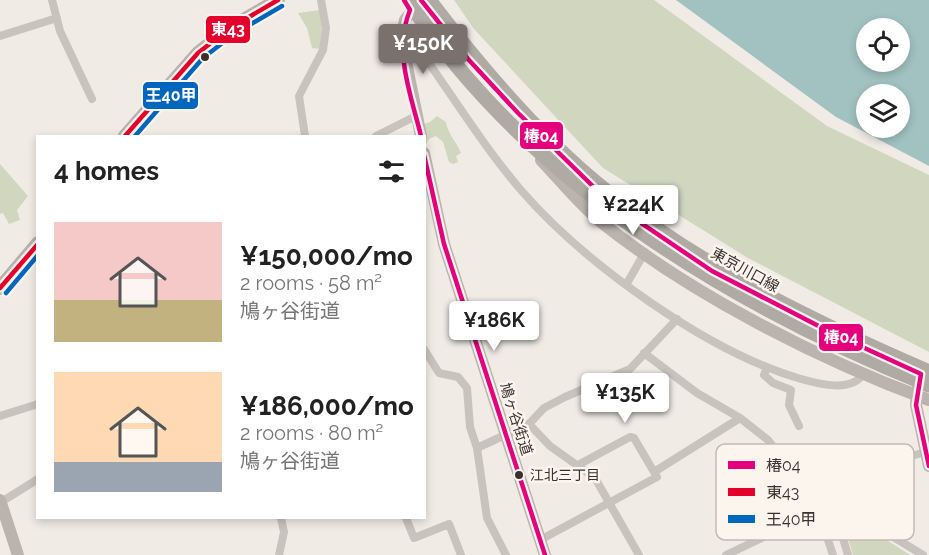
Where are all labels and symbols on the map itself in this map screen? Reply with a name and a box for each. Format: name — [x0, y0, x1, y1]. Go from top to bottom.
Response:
line badge: 東43 — [205, 15, 251, 44]
text: 東43 — [211, 20, 245, 39]
pin: ¥150K — [381, 24, 465, 75]
unlabelled marker — [199, 51, 211, 63]
line badge: 王40甲 — [142, 81, 199, 110]
text: 王40甲 — [146, 86, 196, 105]
line badge: 椿04 — [519, 121, 564, 150]
text: 椿04 — [524, 127, 558, 146]
pin: ¥224K — [591, 185, 675, 236]
street label: 東京川口線 — [708, 244, 782, 296]
pin: ¥186K — [452, 301, 536, 352]
line badge: 椿04 — [818, 323, 864, 352]
text: 椿04 — [824, 328, 858, 347]
pin: ¥135K — [583, 373, 667, 424]
street label: 鳩ヶ谷街道 — [496, 381, 536, 457]
legend — [716, 444, 914, 540]
text: 椿04 — [766, 456, 801, 475]
place label: 江北三丁目 — [530, 467, 600, 483]
marker: 江北三丁目 — [513, 469, 525, 481]
text: 東43 — [766, 483, 799, 502]
text: 王40甲 — [766, 510, 817, 529]

